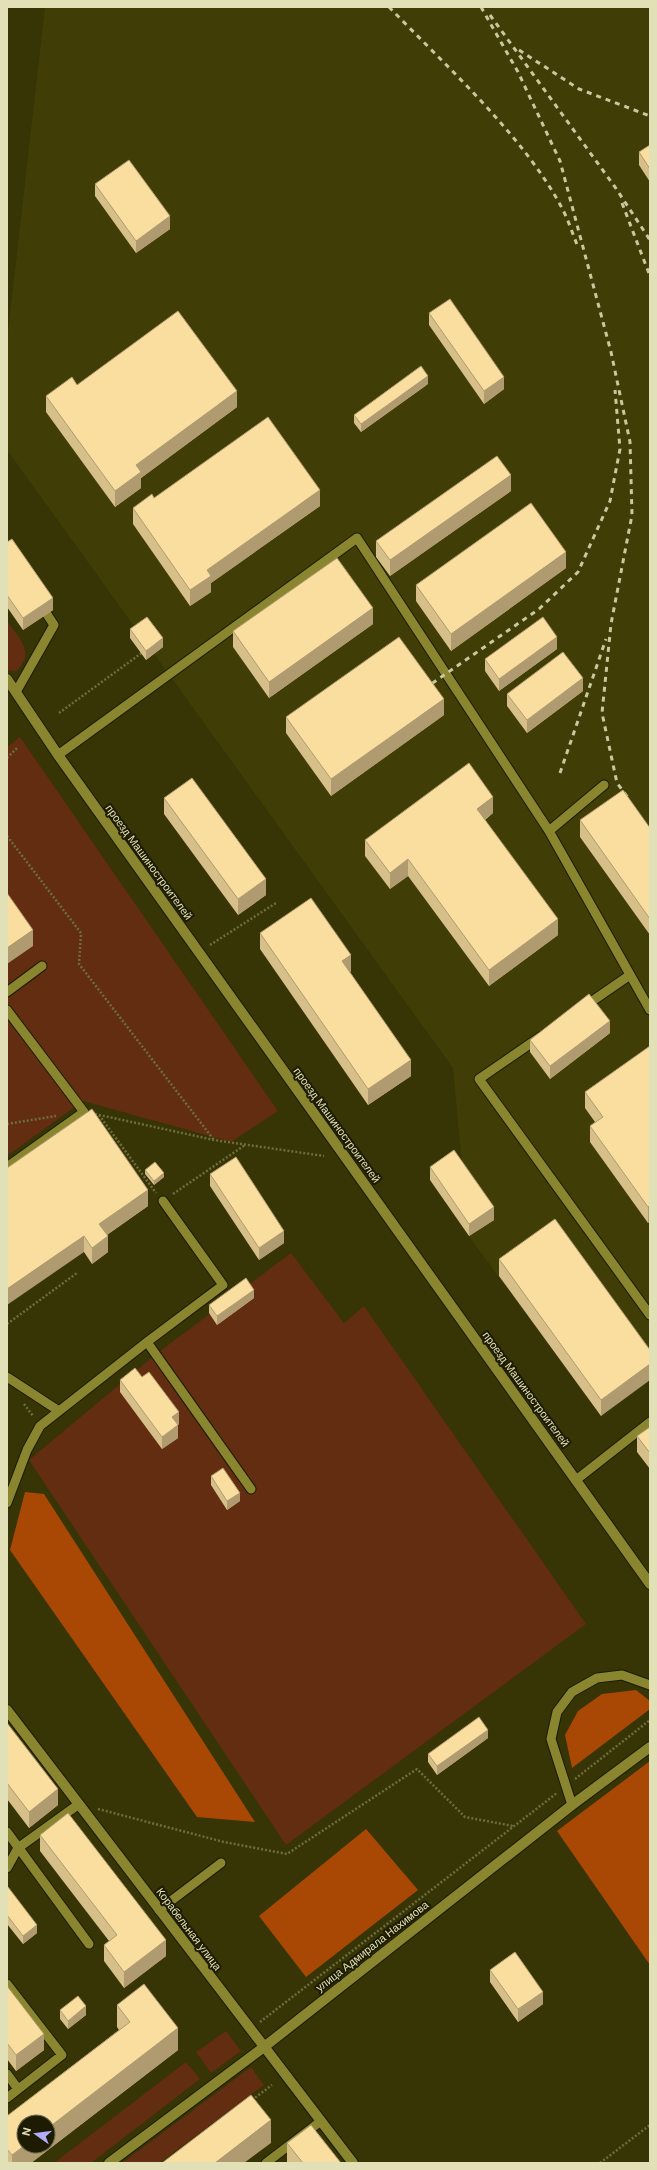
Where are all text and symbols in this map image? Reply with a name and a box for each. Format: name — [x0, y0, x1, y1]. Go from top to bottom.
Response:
street label: проезд Машиностроителей — [102, 802, 196, 922]
street label: проезд Машиностроителей — [290, 1065, 384, 1185]
street label: проезд Машиностроителей — [479, 1329, 573, 1449]
street label: Корабельная улица — [153, 1885, 225, 1974]
street label: улица Адмирала Нахимова — [313, 1897, 432, 1994]
north arrow — [16, 2114, 56, 2154]
text: N — [19, 2126, 34, 2137]

